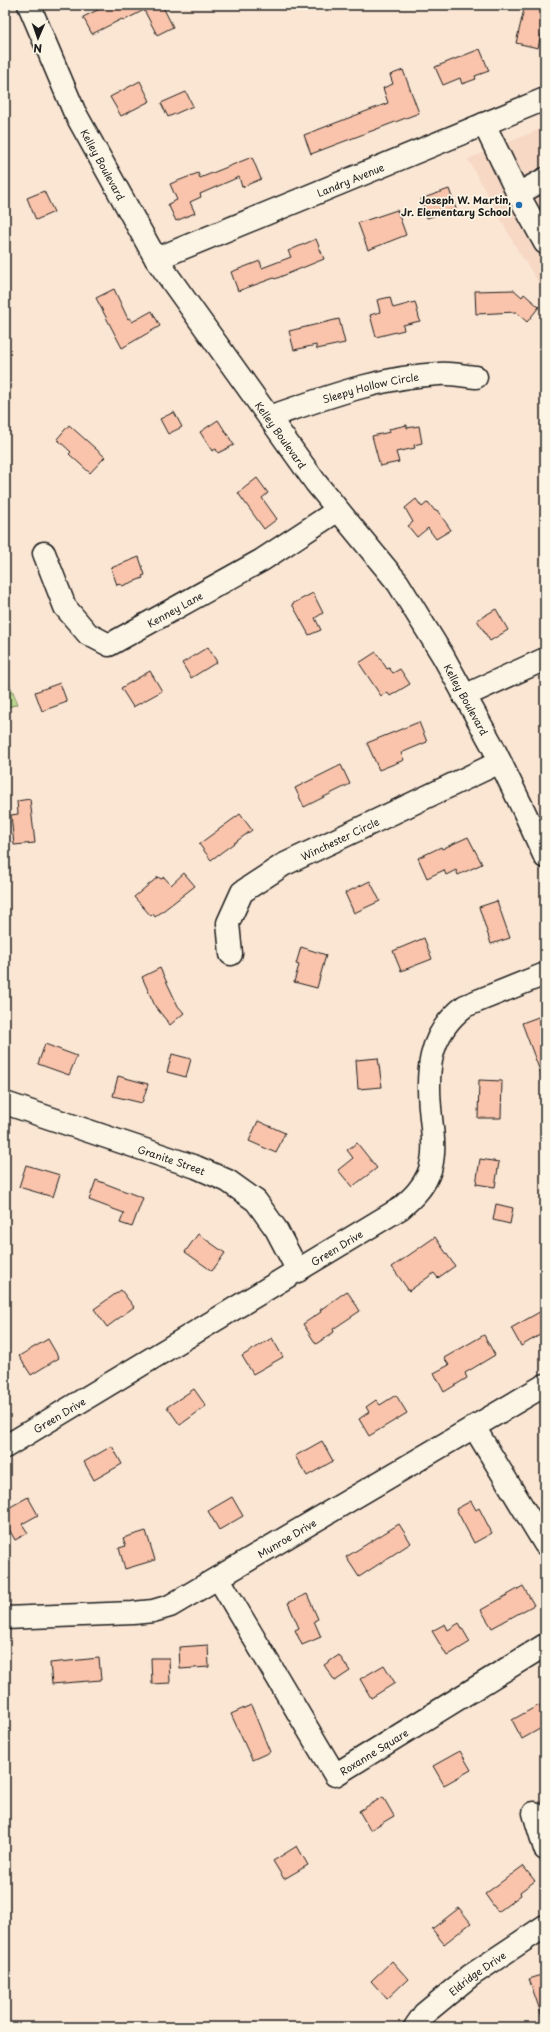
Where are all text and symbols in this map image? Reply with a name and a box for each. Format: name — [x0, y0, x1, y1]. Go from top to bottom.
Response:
north arrow — [18, 18, 58, 58]
text: N — [33, 40, 42, 57]
street label: Kelley Boulevard — [78, 126, 129, 203]
street label: Landry Avenue — [314, 158, 387, 200]
place label: Joseph W. Martin, Jr. Elementary School — [401, 192, 511, 219]
marker: Joseph W. Martin, Jr. Elementary School — [514, 200, 524, 210]
street label: Sleepy Hollow Circle — [320, 368, 420, 406]
street label: Kelley Boulevard — [252, 398, 310, 471]
street label: Kenney Lane — [144, 587, 205, 630]
street label: Kelley Boulevard — [441, 661, 492, 738]
street label: Winchester Circle — [298, 813, 382, 863]
street label: Granite Street — [136, 1141, 208, 1178]
street label: Green Drive — [307, 1226, 365, 1269]
street label: Green Drive — [30, 1393, 88, 1436]
street label: Munroe Drive — [254, 1514, 319, 1561]
street label: Roxanne Square — [336, 1724, 411, 1778]
street label: Eldridge Drive — [445, 1947, 508, 1998]

